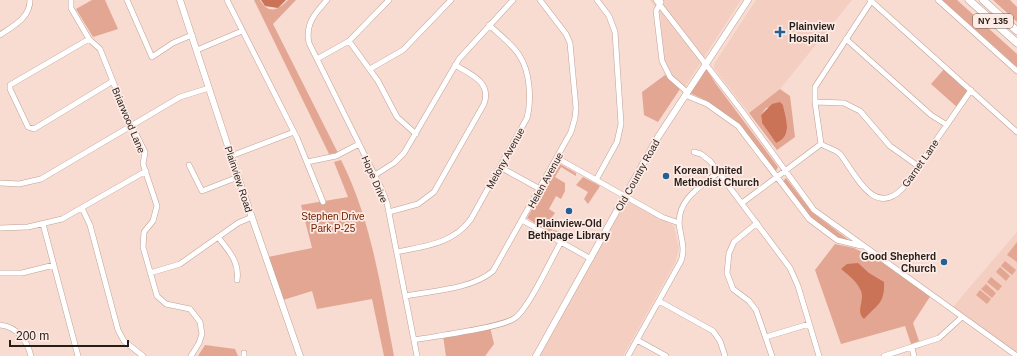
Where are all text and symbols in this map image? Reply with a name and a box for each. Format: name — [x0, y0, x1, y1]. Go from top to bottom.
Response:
road number: NY 135 — [973, 14, 1013, 28]
place label: Plainview Hospital — [789, 21, 835, 44]
marker: Plainview Hospital — [774, 26, 786, 38]
street label: Briarwood Lane — [110, 86, 147, 155]
street label: Melony Avenue — [484, 125, 527, 191]
street label: Garnet Lane — [900, 137, 941, 189]
street label: Old Country Road — [613, 138, 662, 213]
street label: Plainview Road — [223, 145, 254, 214]
street label: Helen Avenue — [526, 150, 566, 210]
street label: Hope Drive — [359, 154, 390, 205]
place label: Korean United Methodist Church — [674, 165, 759, 188]
marker: Korean United Methodist Church — [661, 171, 671, 181]
marker: Plainview-Old Bethpage Library — [564, 206, 574, 216]
park label: Stephen Drive Park P-25 — [301, 211, 365, 234]
place label: Plainview-Old Bethpage Library — [528, 218, 611, 241]
place label: Good Shepherd Church — [861, 251, 936, 274]
marker: Good Shepherd Church — [939, 257, 949, 267]
scale bar — [10, 322, 128, 348]
text: 200 m — [16, 329, 49, 343]

